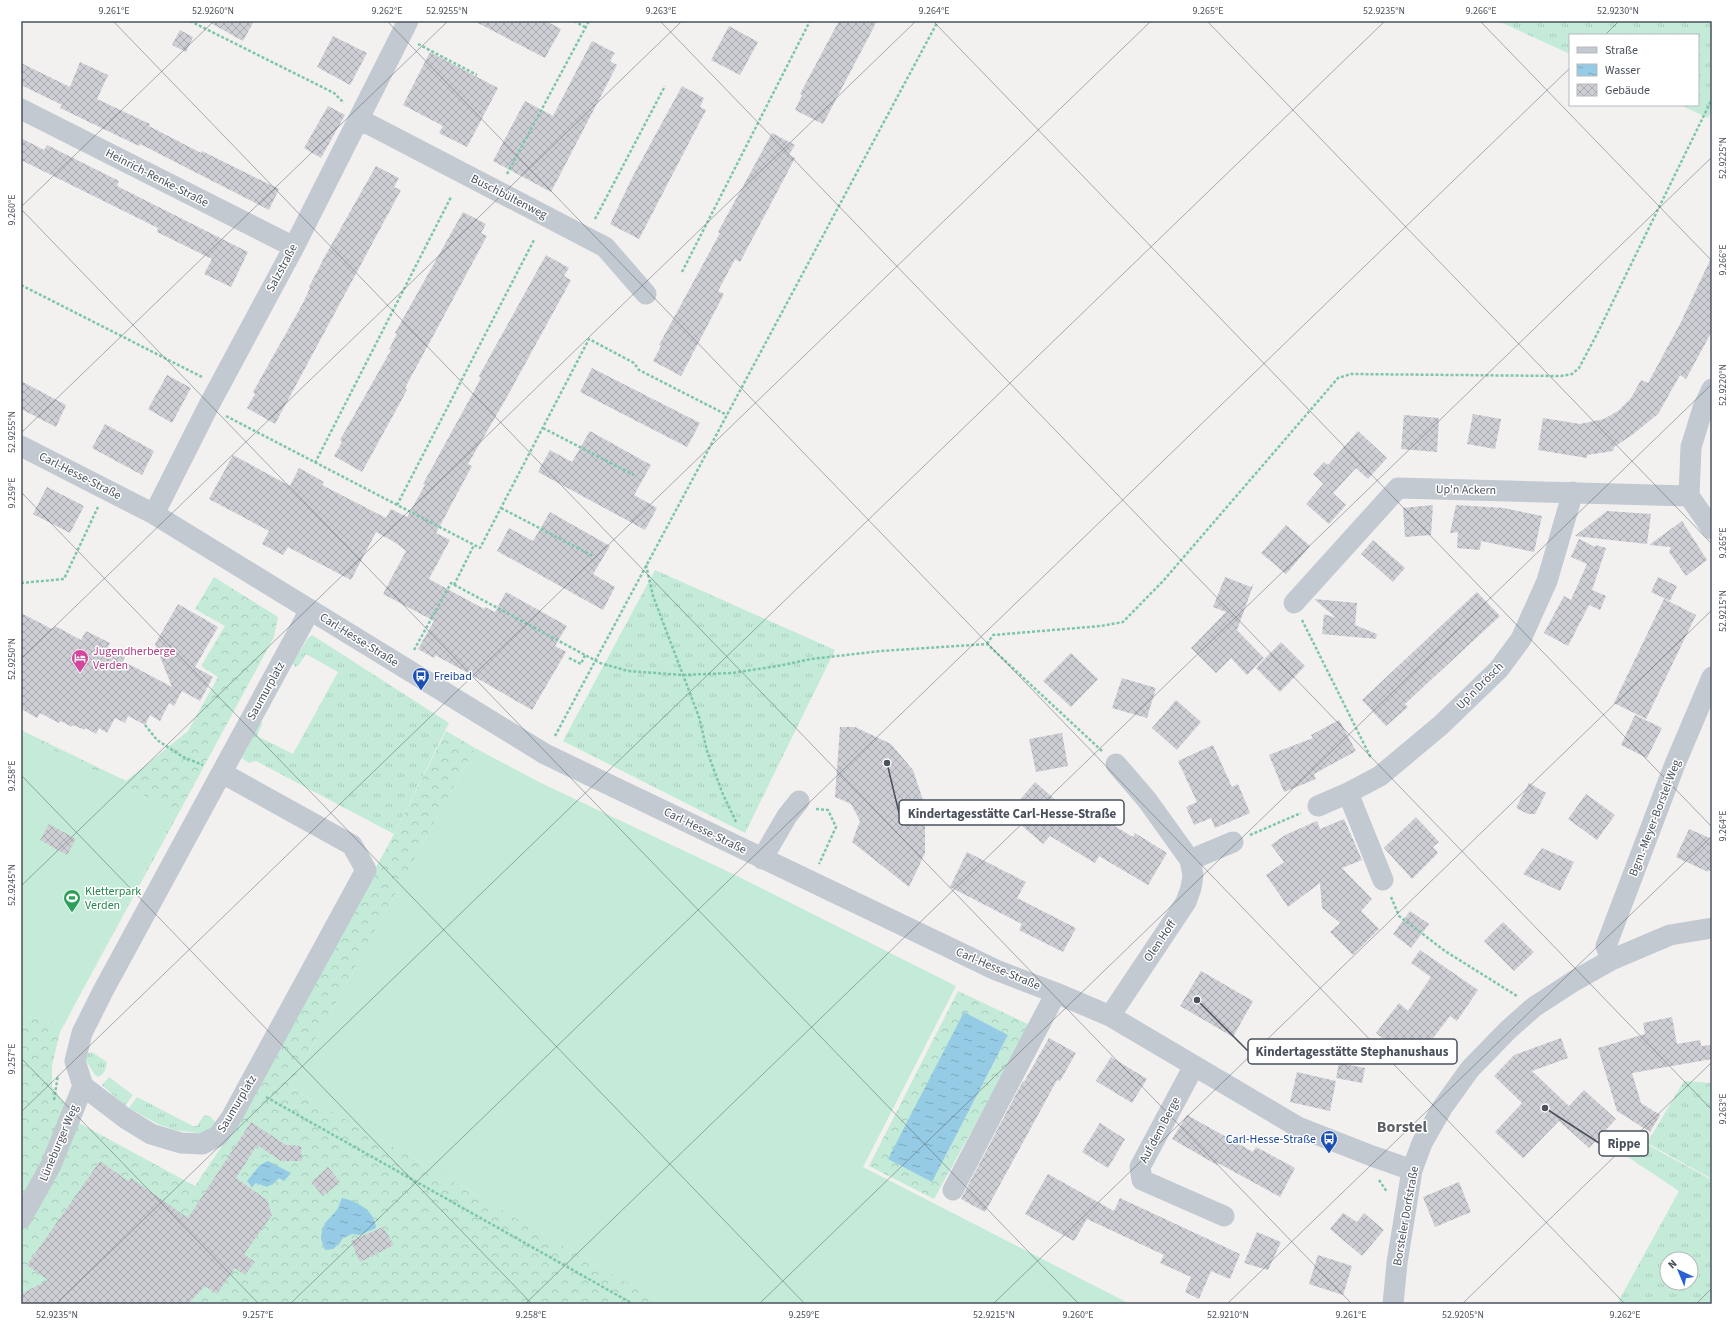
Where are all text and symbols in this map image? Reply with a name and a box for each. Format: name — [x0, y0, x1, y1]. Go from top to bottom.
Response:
text: 9.261°E — [99, 4, 129, 18]
text: 52.9260°N — [192, 4, 234, 18]
text: 9.262°E — [372, 4, 402, 18]
text: 52.9255°N — [426, 4, 468, 18]
text: 9.263°E — [646, 4, 676, 18]
text: 9.264°E — [919, 4, 949, 18]
text: 9.265°E — [1193, 4, 1223, 18]
text: 52.9235°N — [1363, 4, 1405, 18]
text: 9.266°E — [1466, 4, 1496, 18]
text: 52.9230°N — [1597, 4, 1639, 18]
legend — [1569, 34, 1699, 106]
text: Straße — [1605, 42, 1638, 59]
text: Wasser — [1605, 62, 1641, 79]
text: Gebäude — [1605, 82, 1650, 99]
text: 52.9225°N — [1716, 137, 1730, 179]
street label: Heinrich-Renke-Straße — [103, 145, 212, 211]
street label: Buschbültenweg — [468, 170, 550, 224]
text: 9.260°E — [5, 195, 19, 225]
street label: Salzstraße — [262, 241, 302, 295]
text: 9.266°E — [1716, 245, 1730, 275]
text: 52.9220°N — [1716, 364, 1730, 406]
text: 52.9255°N — [5, 411, 19, 453]
street label: Carl-Hesse-Straße — [36, 448, 124, 504]
text: 9.259°E — [5, 478, 19, 508]
street label: Up'n Ackern — [1436, 481, 1496, 499]
text: 9.265°E — [1716, 528, 1730, 558]
text: 52.9215°N — [1716, 590, 1730, 632]
street label: Carl-Hesse-Straße — [316, 609, 402, 671]
text: 52.9250°N — [5, 638, 19, 680]
place label: Jugendherberge Verden — [93, 643, 175, 674]
hotel icon: Jugendherberge Verden — [70, 648, 90, 673]
street label: Up'n Drösch — [1452, 658, 1508, 714]
street label: Saumurplatz — [243, 659, 289, 723]
bus stop icon: Freibad — [411, 666, 431, 691]
place label: Freibad — [434, 668, 472, 685]
street label: Bgm.-Meyer-Borstel-Weg — [1625, 757, 1685, 879]
text: 9.258°E — [5, 761, 19, 791]
callout: Kindertagesstätte Carl-Hesse-Straße — [899, 800, 1124, 825]
street label: Carl-Hesse-Straße — [661, 804, 749, 858]
text: Kindertagesstätte Carl-Hesse-Straße — [908, 805, 1117, 823]
text: 9.264°E — [1716, 811, 1730, 841]
text: 52.9245°N — [5, 864, 19, 906]
place label: Kletterpark Verden — [85, 883, 141, 914]
sports icon: Kletterpark Verden — [62, 888, 82, 913]
street label: Olen Hoff — [1140, 916, 1181, 965]
street label: Carl-Hesse-Straße — [953, 944, 1043, 994]
callout: Kindertagesstätte Stephanushaus — [1248, 1039, 1457, 1064]
text: Kindertagesstätte Stephanushaus — [1256, 1043, 1449, 1061]
text: 9.257°E — [5, 1044, 19, 1074]
street label: Saumurplatz — [213, 1072, 261, 1136]
street label: Auf dem Berge — [1135, 1094, 1185, 1166]
text: 9.263°E — [1716, 1094, 1730, 1124]
street label: Lüneburger Weg — [35, 1102, 83, 1184]
district label: Borstel — [1377, 1116, 1428, 1138]
bus stop icon: Carl-Hesse-Straße — [1319, 1129, 1339, 1154]
place label: Carl-Hesse-Straße — [1226, 1131, 1316, 1148]
callout: Rippe — [1599, 1131, 1648, 1156]
text: Rippe — [1607, 1135, 1641, 1153]
street label: Borsteler Dorfstraße — [1389, 1165, 1423, 1267]
north arrow — [1659, 1251, 1699, 1291]
text: N — [1665, 1256, 1680, 1272]
text: 52.9235°N — [36, 1308, 78, 1322]
text: 9.257°E — [243, 1308, 273, 1322]
text: 9.258°E — [516, 1308, 546, 1322]
text: 9.259°E — [789, 1308, 819, 1322]
text: 52.9215°N — [973, 1308, 1015, 1322]
text: 9.260°E — [1063, 1308, 1093, 1322]
text: 52.9210°N — [1207, 1308, 1249, 1322]
text: 9.261°E — [1336, 1308, 1366, 1322]
text: 52.9205°N — [1442, 1308, 1484, 1322]
text: 9.262°E — [1610, 1308, 1640, 1322]

